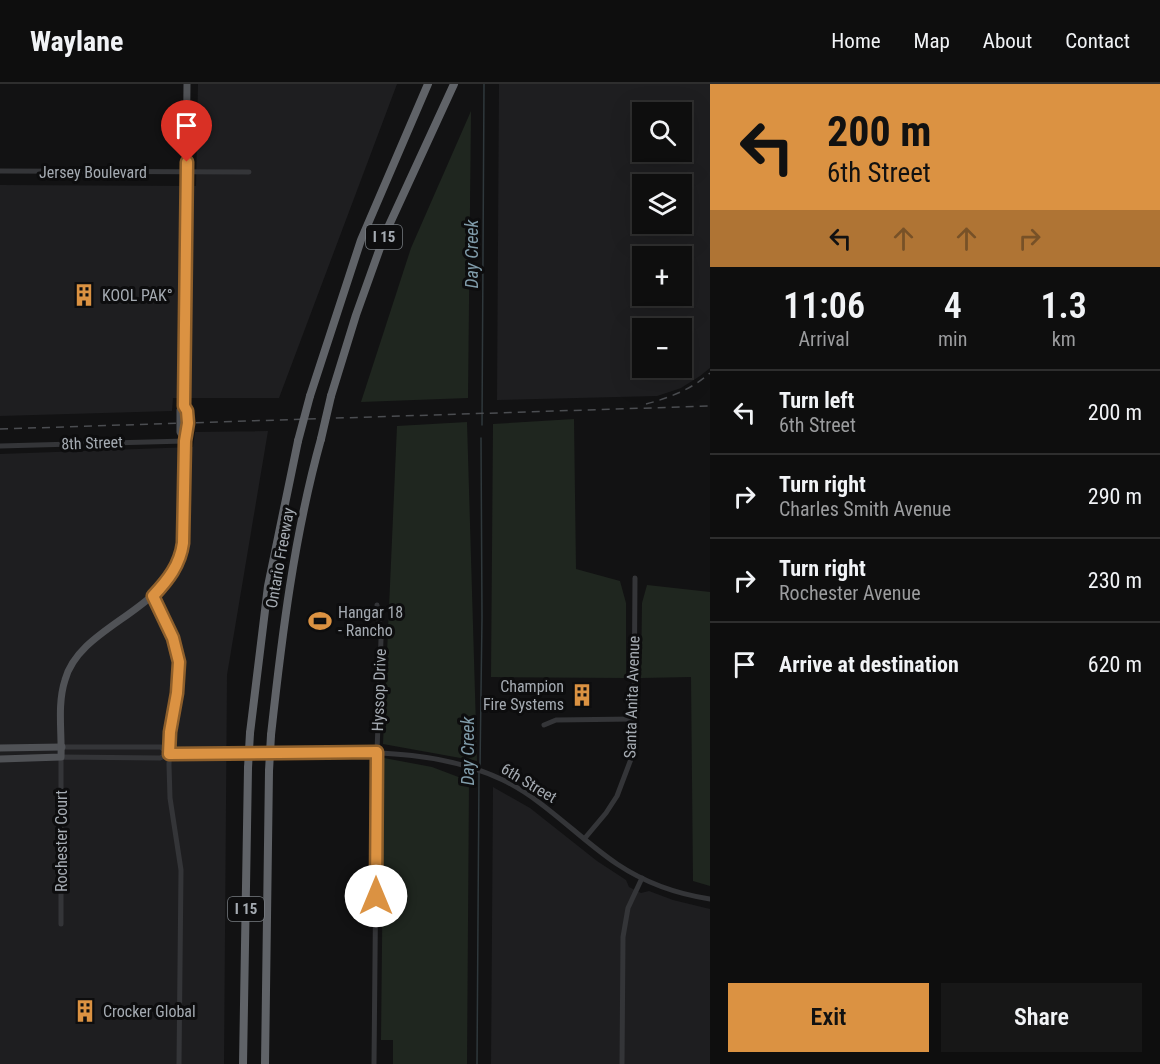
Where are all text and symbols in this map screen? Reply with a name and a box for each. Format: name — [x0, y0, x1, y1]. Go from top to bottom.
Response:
text: Waylane — [30, 25, 123, 58]
text: Home — [831, 29, 881, 53]
text: Map — [914, 29, 950, 53]
text: About — [983, 29, 1032, 53]
text: Contact — [1065, 29, 1130, 53]
pin — [161, 100, 212, 162]
map controls — [632, 102, 692, 378]
button: search — [632, 102, 692, 162]
text: 200 m — [827, 107, 932, 156]
icon: left — [728, 108, 806, 186]
icon: arrive — [170, 109, 203, 142]
text: 6th Street — [827, 157, 931, 189]
street label: Jersey Boulevard — [39, 163, 147, 182]
button: layers — [632, 174, 692, 234]
water label: Day Creek — [461, 218, 482, 288]
icon: left — [824, 222, 857, 255]
icon: ahead — [887, 222, 920, 255]
icon: ahead — [950, 222, 983, 255]
icon: right — [1013, 222, 1046, 255]
road number: I 15 — [366, 225, 402, 249]
button: + — [632, 246, 692, 306]
building icon: KOOL PAK° — [71, 282, 97, 308]
text: 11:06 — [783, 285, 865, 327]
text: 4 — [944, 285, 962, 327]
text: 1.3 — [1040, 285, 1087, 327]
place label: KOOL PAK° — [102, 286, 173, 305]
button: − — [632, 318, 692, 378]
text: Arrival — [799, 327, 849, 351]
text: min — [938, 327, 967, 351]
text: km — [1052, 327, 1076, 351]
text: Turn left — [779, 388, 854, 413]
icon: left — [728, 396, 761, 429]
text: 200 m — [1088, 400, 1142, 425]
text: 6th Street — [779, 413, 856, 437]
street label: 8th Street — [61, 432, 123, 454]
text: Turn right — [779, 472, 866, 497]
icon: right — [728, 480, 761, 513]
text: 290 m — [1088, 484, 1142, 509]
text: Charles Smith Avenue — [779, 497, 951, 521]
street label: Ontario Freeway — [262, 506, 298, 610]
text: Turn right — [779, 556, 866, 581]
icon: right — [728, 564, 761, 597]
text: 230 m — [1088, 568, 1142, 593]
text: Rochester Avenue — [779, 581, 921, 605]
place label: Hangar 18 - Rancho — [338, 603, 403, 640]
sports icon: Hangar 18 - Rancho — [307, 608, 333, 634]
street label: Santa Anita Avenue — [620, 635, 644, 759]
street label: Hyssop Drive — [368, 648, 390, 732]
icon: arrive — [728, 648, 761, 681]
text: Arrive at destination — [779, 652, 959, 677]
text: 620 m — [1088, 652, 1142, 677]
place label: Champion Fire Systems — [483, 677, 564, 714]
building icon: Champion Fire Systems — [569, 682, 595, 708]
water label: Day Creek — [457, 715, 478, 785]
street label: 6th Street — [498, 759, 560, 807]
street label: Rochester Court — [52, 790, 71, 892]
position arrow — [344, 864, 408, 928]
road number: I 15 — [228, 897, 264, 921]
button: Exit — [728, 983, 929, 1052]
button: Share — [941, 983, 1142, 1052]
building icon: Crocker Global — [72, 998, 98, 1024]
place label: Crocker Global — [103, 1002, 196, 1021]

